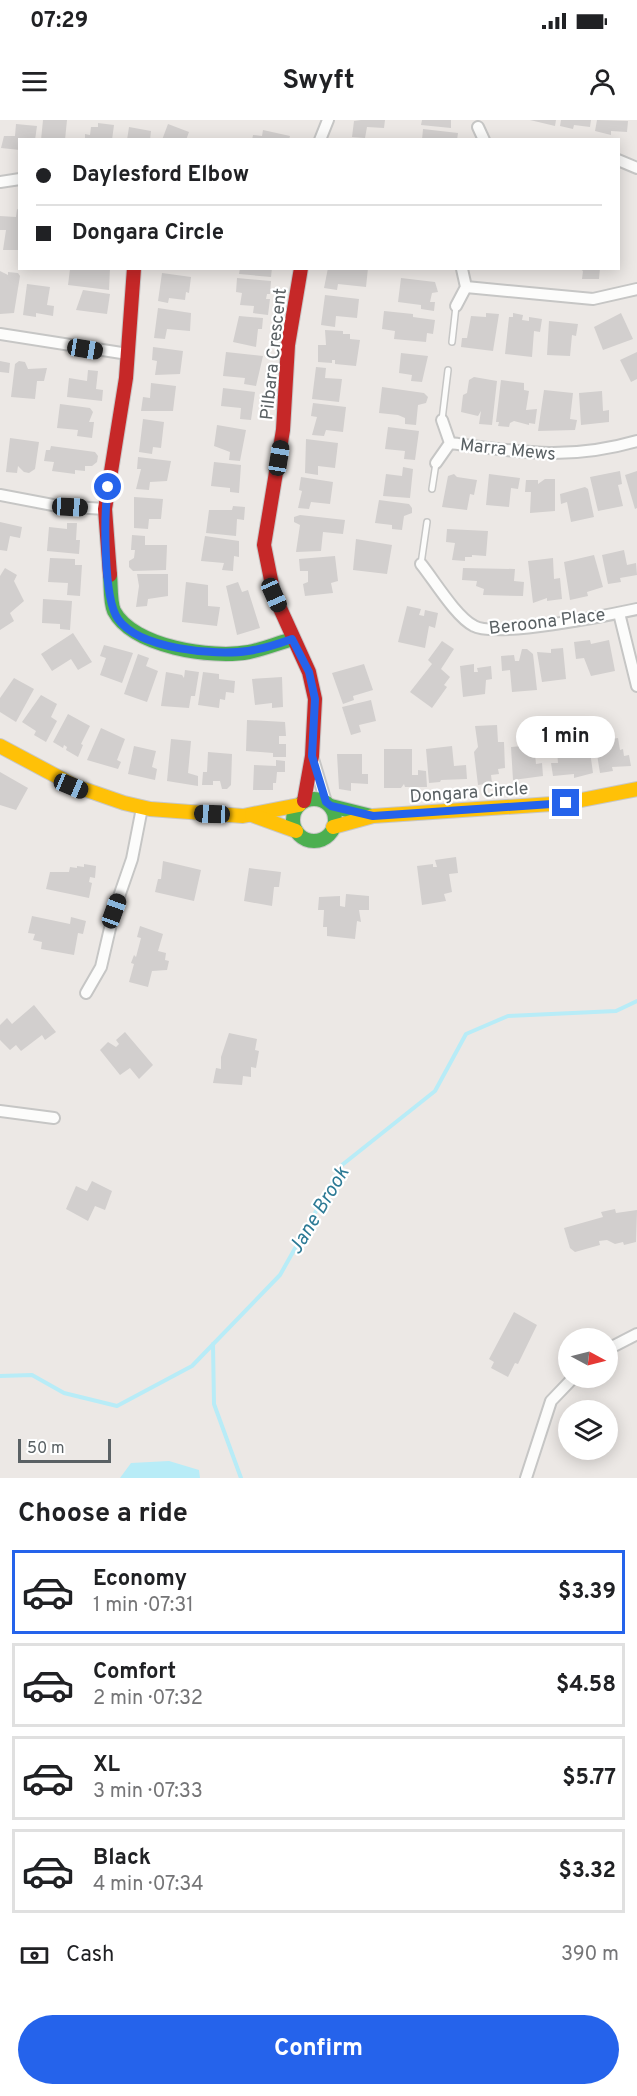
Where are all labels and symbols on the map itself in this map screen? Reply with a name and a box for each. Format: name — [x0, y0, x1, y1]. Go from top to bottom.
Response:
street label: Pilbara Crescent — [256, 287, 293, 421]
car — [66, 337, 104, 361]
street label: Marra Mews — [459, 434, 557, 467]
car — [267, 439, 291, 477]
route start — [94, 473, 121, 500]
car — [52, 497, 88, 517]
car — [258, 575, 290, 615]
street label: Beroona Place — [488, 604, 607, 641]
callout: 1 min — [516, 716, 616, 758]
car — [51, 771, 91, 801]
street label: Dongara Circle — [409, 778, 529, 809]
route end — [552, 789, 579, 816]
car — [194, 804, 230, 824]
car — [99, 891, 129, 931]
water label: Jane Brook — [283, 1162, 357, 1260]
north arrow — [558, 1328, 618, 1388]
scale bar — [18, 1436, 111, 1464]

